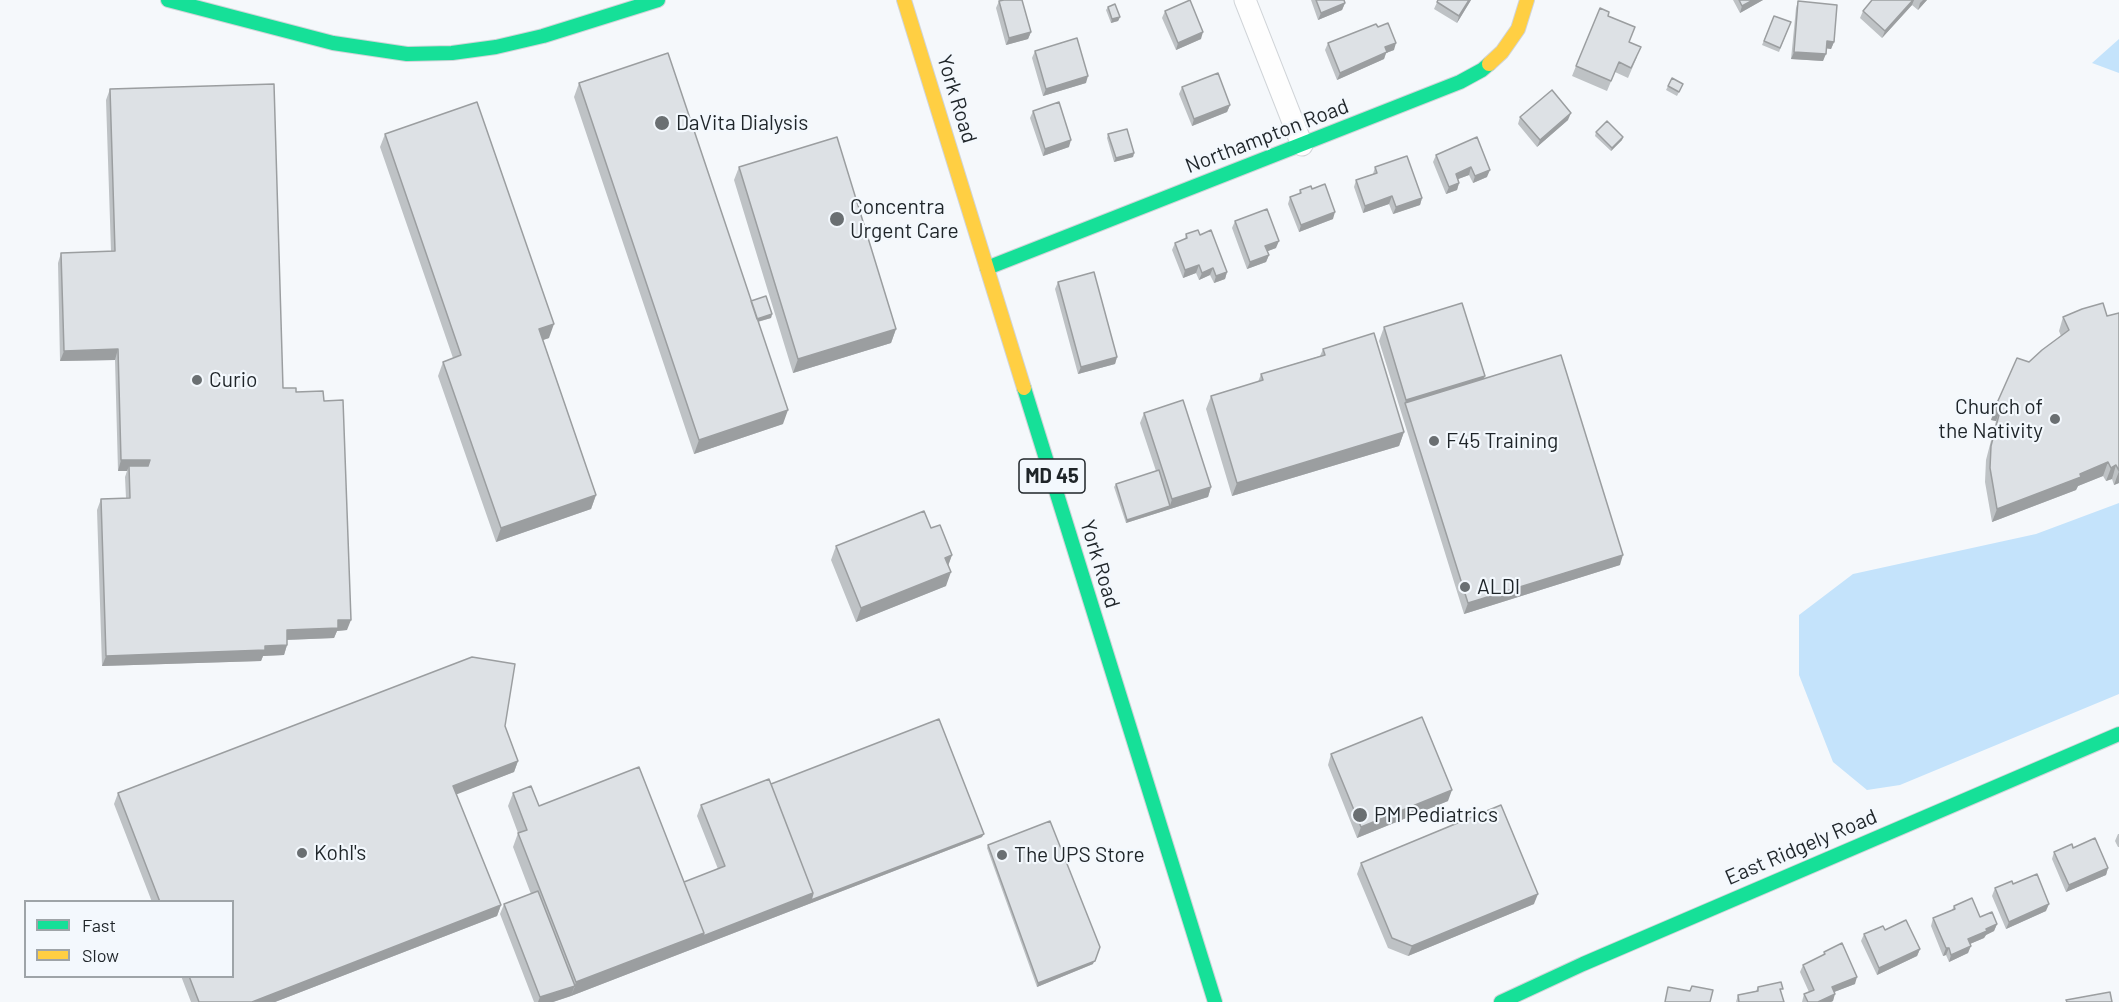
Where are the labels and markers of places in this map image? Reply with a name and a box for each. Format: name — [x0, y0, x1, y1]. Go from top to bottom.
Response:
place label: DaVita Dialysis — [676, 110, 808, 136]
marker: DaVita Dialysis — [653, 114, 671, 132]
place label: Concentra Urgent Care — [850, 194, 959, 244]
marker: Concentra Urgent Care — [828, 210, 846, 228]
place label: Curio — [209, 367, 257, 393]
marker: Curio — [190, 373, 204, 387]
place label: Church of the Nativity — [1938, 394, 2043, 444]
marker: Church of the Nativity — [2048, 412, 2062, 426]
place label: F45 Training — [1446, 428, 1558, 454]
marker: F45 Training — [1427, 434, 1441, 448]
place label: ALDI — [1477, 574, 1520, 600]
marker: ALDI — [1458, 580, 1472, 594]
place label: PM Pediatrics — [1374, 802, 1498, 828]
marker: PM Pediatrics — [1351, 806, 1369, 824]
place label: Kohl's — [314, 840, 366, 866]
place label: The UPS Store — [1014, 842, 1145, 868]
marker: Kohl's — [295, 846, 309, 860]
marker: The UPS Store — [995, 848, 1009, 862]

